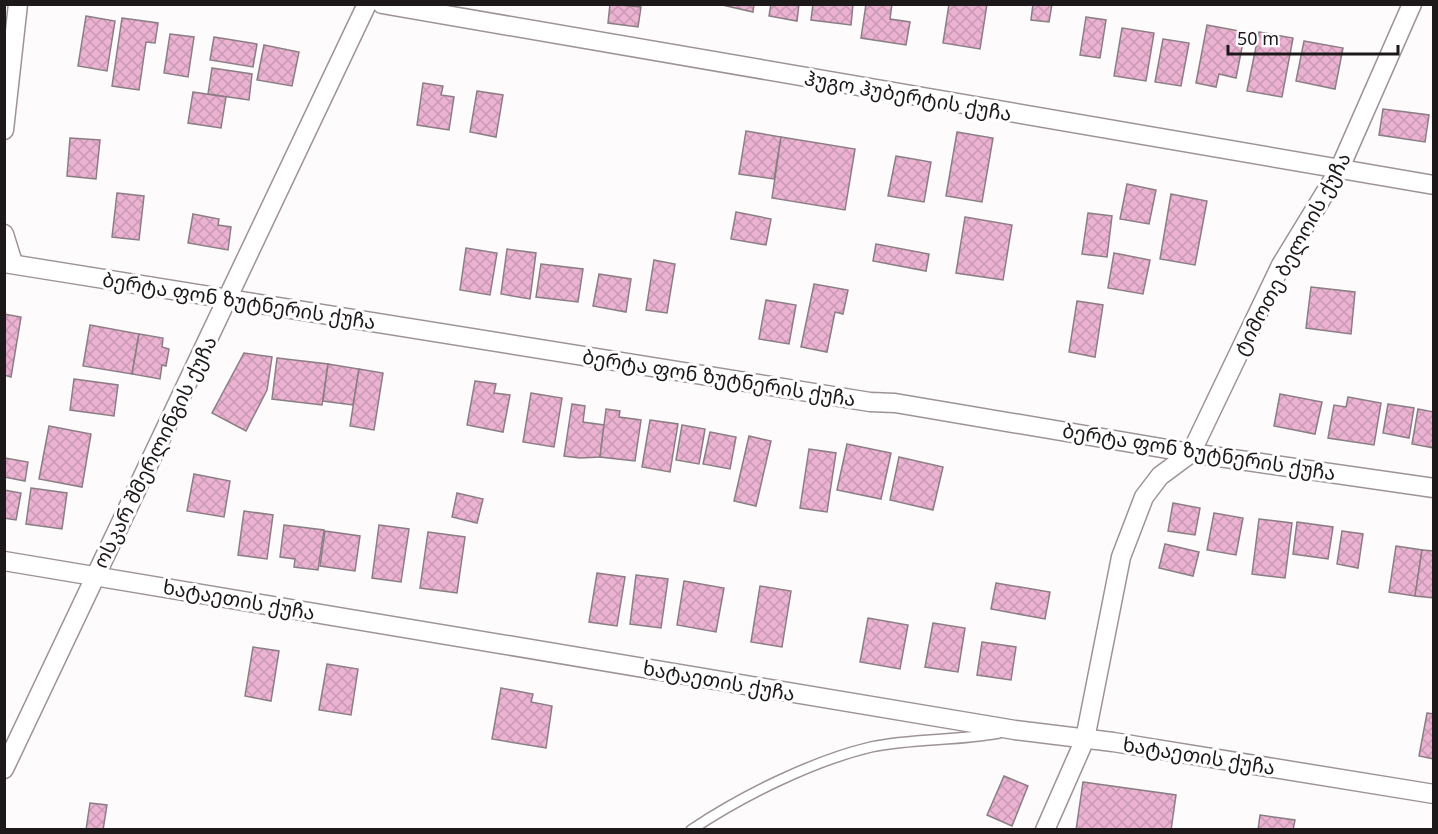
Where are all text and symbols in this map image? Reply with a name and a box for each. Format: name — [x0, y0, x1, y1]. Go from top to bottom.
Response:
scale bar — [1228, 18, 1398, 56]
text: 50 m — [1237, 26, 1279, 50]
street label: ჰუგო ჰუბერტის ქუჩა — [802, 64, 1014, 127]
street label: ტიმოთე ბელოის ქუჩა — [1226, 147, 1357, 360]
street label: ბერტა ფონ ზუტნერის ქუჩა — [100, 266, 378, 335]
street label: ოსკარ შმერლინგის ქუჩა — [86, 331, 223, 572]
street label: ბერტა ფონ ზუტნერის ქუჩა — [580, 343, 858, 412]
street label: ბერტა ფონ ზუტნერის ქუჩა — [1060, 417, 1338, 486]
street label: ხატაეთის ქუჩა — [161, 573, 317, 626]
street label: ხატაეთის ქუჩა — [641, 654, 797, 707]
street label: ხატაეთის ქუჩა — [1121, 730, 1277, 781]

